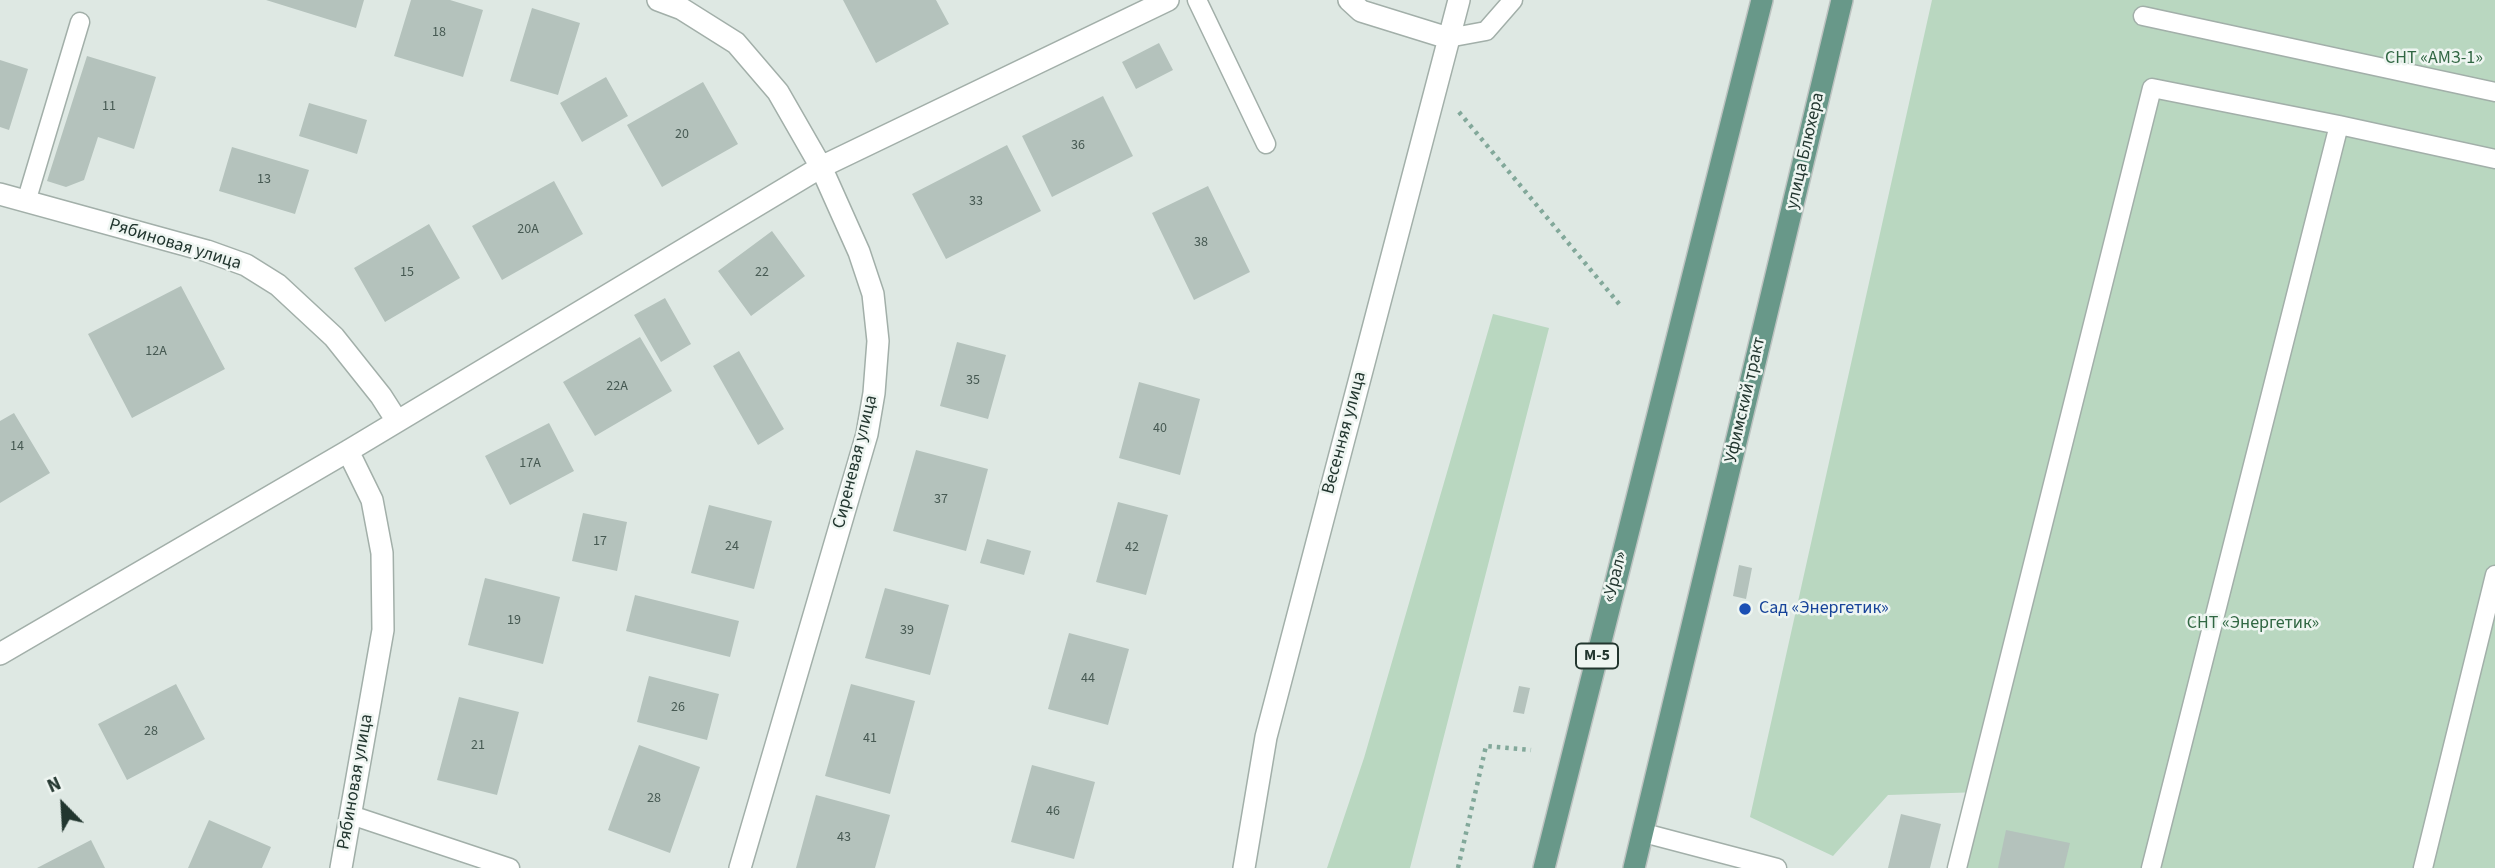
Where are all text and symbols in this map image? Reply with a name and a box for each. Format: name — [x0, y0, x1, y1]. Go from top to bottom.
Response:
house number: 18 — [432, 25, 446, 41]
park label: СНТ «АМЗ-1» — [2385, 48, 2483, 70]
street label: улица Блюхера — [1782, 90, 1830, 212]
house number: 11 — [102, 99, 116, 115]
house number: 20 — [675, 127, 689, 143]
house number: 36 — [1071, 138, 1085, 154]
house number: 13 — [257, 172, 271, 188]
house number: 33 — [969, 194, 983, 210]
street label: Рябиновая улица — [106, 215, 244, 275]
house number: 20А — [517, 222, 539, 238]
house number: 38 — [1194, 235, 1208, 251]
house number: 15 — [400, 265, 414, 281]
house number: 22 — [755, 265, 769, 281]
street label: Уфимский тракт — [1721, 335, 1771, 465]
house number: 12А — [145, 344, 167, 360]
street label: Весенняя улица — [1318, 369, 1372, 497]
house number: 35 — [966, 373, 980, 389]
house number: 22А — [606, 379, 628, 395]
street label: Сиреневая улица — [829, 393, 883, 531]
house number: 40 — [1153, 421, 1167, 437]
house number: 14 — [10, 439, 24, 455]
house number: 17А — [519, 456, 541, 472]
house number: 37 — [934, 492, 948, 508]
house number: 17 — [593, 534, 607, 550]
house number: 24 — [725, 539, 739, 555]
house number: 42 — [1125, 540, 1139, 556]
street label: «Урал» — [1599, 549, 1633, 605]
place label: Сад «Энергетик» — [1759, 598, 1889, 620]
marker: Сад «Энергетик» — [1737, 601, 1753, 617]
house number: 19 — [507, 613, 521, 629]
park label: СНТ «Энергетик» — [2187, 613, 2319, 635]
house number: 39 — [900, 623, 914, 639]
road number: М-5 — [1576, 643, 1618, 668]
house number: 44 — [1081, 671, 1095, 687]
house number: 26 — [671, 700, 685, 716]
street label: Рябиновая улица — [333, 713, 379, 851]
house number: 28 — [144, 724, 158, 740]
house number: 41 — [863, 731, 877, 747]
house number: 21 — [471, 738, 485, 754]
north arrow — [28, 770, 98, 840]
text: N — [43, 770, 66, 800]
house number: 28 — [647, 791, 661, 807]
house number: 46 — [1046, 804, 1060, 820]
house number: 43 — [837, 830, 851, 846]

